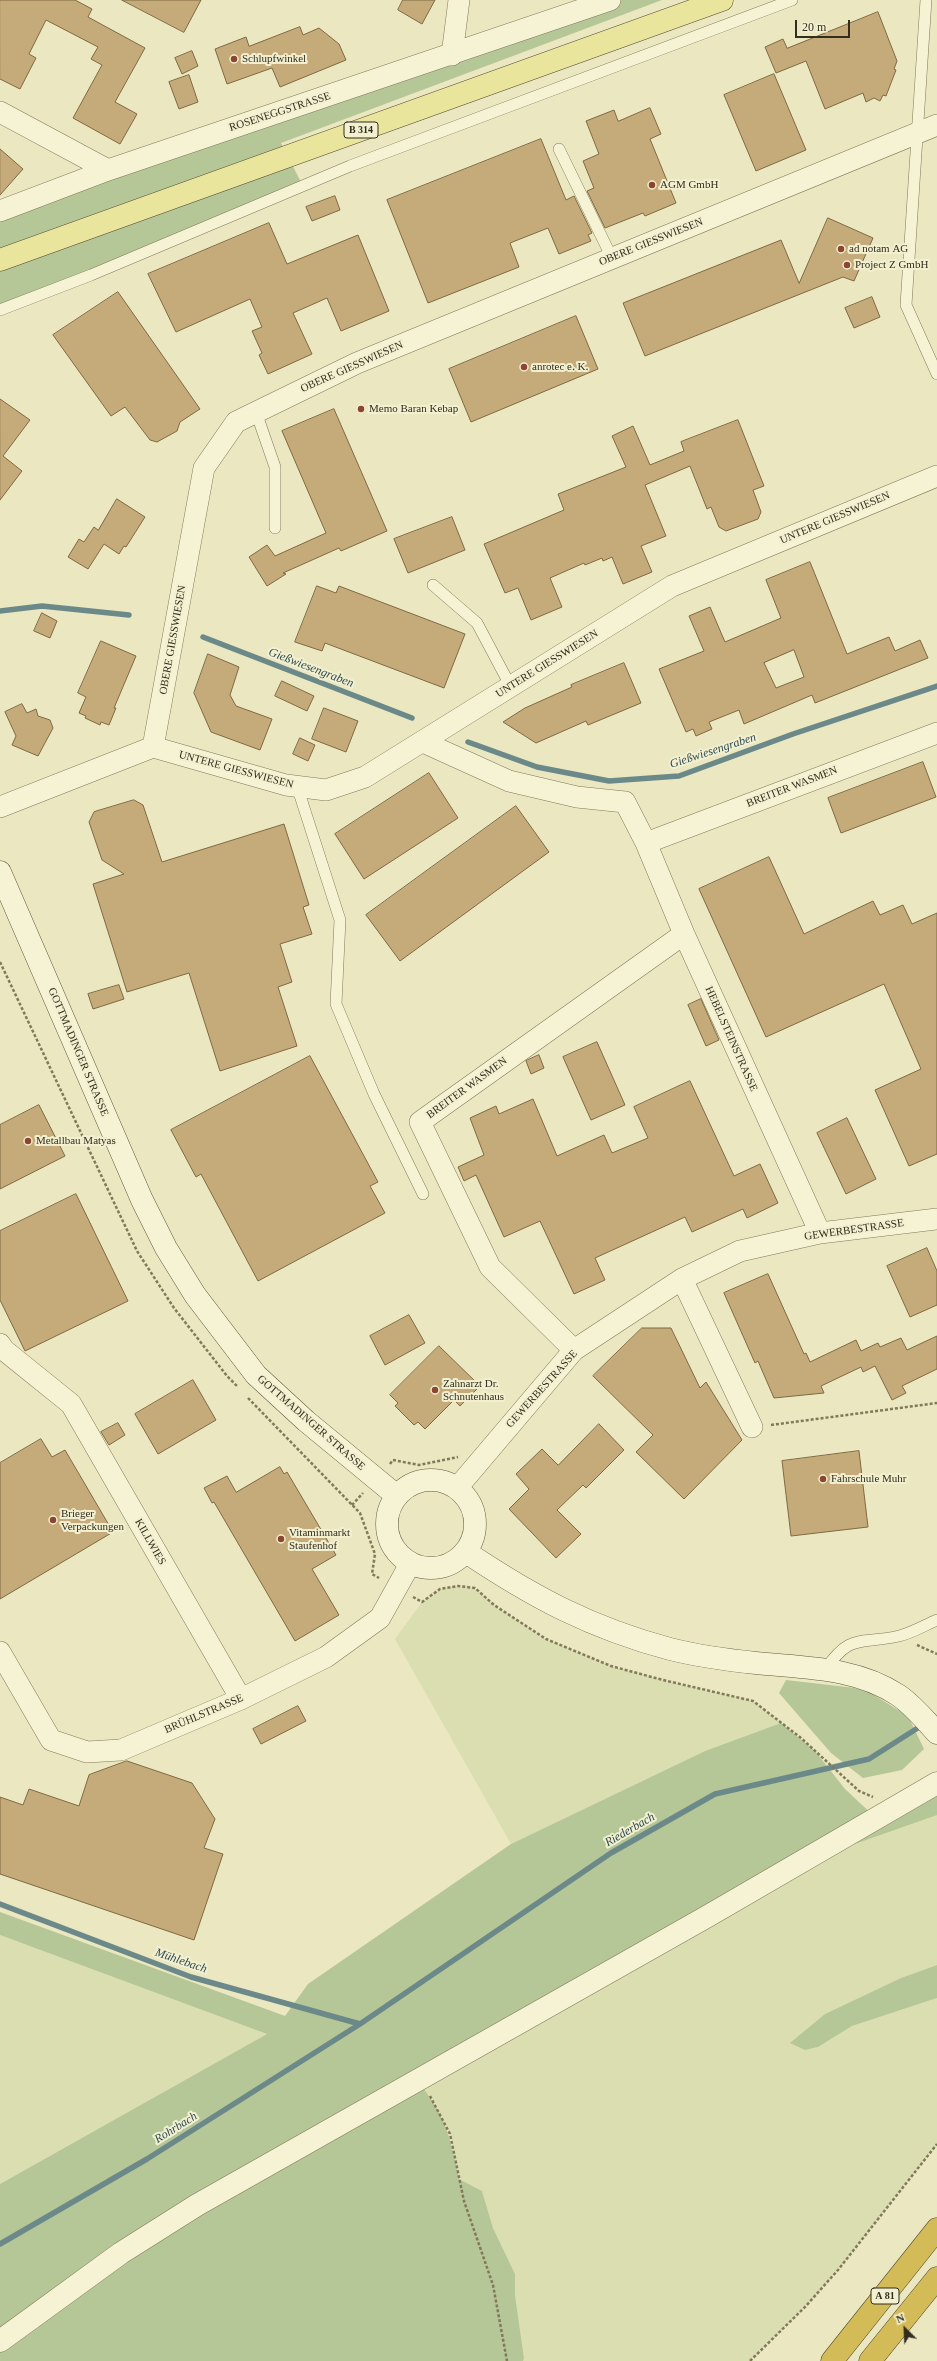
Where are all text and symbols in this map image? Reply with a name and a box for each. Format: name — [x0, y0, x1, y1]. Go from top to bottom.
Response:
scale bar — [797, 12, 852, 38]
text: 20 m — [802, 20, 826, 34]
place label: Schlupfwinkel — [242, 52, 306, 66]
marker: Schlupfwinkel — [229, 54, 239, 64]
street label: ROSENEGGSTRASSE — [228, 89, 332, 135]
road number: B 314 — [344, 122, 378, 138]
place label: AGM GmbH — [660, 178, 718, 192]
marker: AGM GmbH — [647, 180, 657, 190]
street label: OBERE GIESSWIESEN — [597, 215, 705, 269]
place label: ad notam AG — [849, 242, 908, 256]
marker: ad notam AG — [836, 244, 846, 254]
place label: Project Z GmbH — [855, 258, 928, 272]
marker: Project Z GmbH — [842, 260, 852, 270]
street label: OBERE GIESSWIESEN — [299, 338, 405, 396]
place label: anrotec e. K. — [532, 360, 588, 374]
marker: anrotec e. K. — [519, 362, 529, 372]
place label: Memo Baran Kebap — [369, 402, 458, 416]
marker: Memo Baran Kebap — [356, 404, 366, 414]
street label: UNTERE GIESSWIESEN — [778, 489, 892, 547]
street label: OBERE GIESSWIESEN — [157, 584, 189, 696]
street label: UNTERE GIESSWIESEN — [493, 627, 601, 701]
water label: Gießwiesengraben — [266, 645, 356, 691]
water label: Gießwiesengraben — [668, 730, 758, 772]
street label: UNTERE GIESSWIESEN — [177, 748, 295, 792]
street label: BREITER WASMEN — [745, 764, 839, 810]
street label: HEBELSTEINSTRASSE — [702, 984, 760, 1094]
street label: GOTTMADINGER STRASSE — [45, 986, 111, 1118]
street label: BREITER WASMEN — [424, 1054, 510, 1122]
place label: Metallbau Matyas — [36, 1134, 116, 1148]
marker: Metallbau Matyas — [23, 1136, 33, 1146]
street label: GEWERBESTRASSE — [803, 1216, 905, 1244]
street label: GEWERBESTRASSE — [504, 1347, 580, 1431]
street label: GOTTMADINGER STRASSE — [254, 1373, 368, 1473]
place label: Zahnarzt Dr. Schnutenhaus — [443, 1377, 504, 1403]
marker: Zahnarzt Dr. Schnutenhaus — [430, 1385, 440, 1395]
place label: Fahrschule Muhr — [831, 1472, 906, 1486]
marker: Fahrschule Muhr — [818, 1474, 828, 1484]
place label: Brieger Verpackungen — [61, 1507, 124, 1533]
marker: Brieger Verpackungen — [48, 1515, 58, 1525]
street label: KILLWIES — [132, 1517, 168, 1567]
place label: Vitaminmarkt Staufenhof — [289, 1526, 350, 1552]
marker: Vitaminmarkt Staufenhof — [276, 1534, 286, 1544]
street label: BRÜHLSTRASSE — [163, 1691, 245, 1737]
water label: Riederbach — [602, 1810, 658, 1850]
water label: Mühlebach — [153, 1945, 209, 1977]
water label: Rohrbach — [152, 2109, 200, 2147]
road number: A 81 — [871, 2288, 899, 2304]
north arrow — [885, 2309, 925, 2349]
text: N — [894, 2311, 906, 2325]

